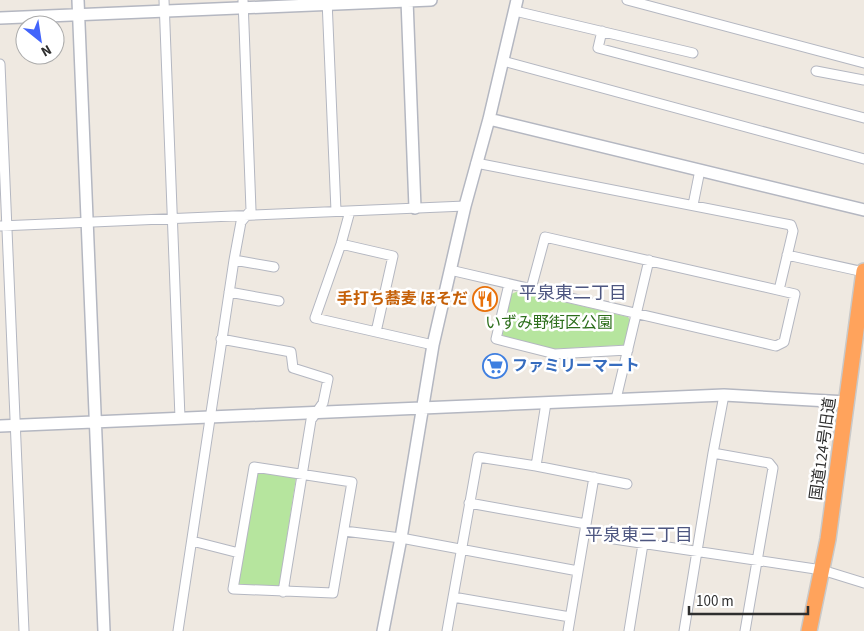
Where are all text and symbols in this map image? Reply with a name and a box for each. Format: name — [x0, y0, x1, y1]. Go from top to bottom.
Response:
north arrow — [15, 15, 65, 65]
text: N — [37, 39, 55, 61]
district label: 平泉東二丁目 — [519, 281, 627, 306]
restaurant icon: 手打ち蕎麦 ほそだ — [472, 286, 498, 312]
place label: 手打ち蕎麦 ほそだ — [337, 288, 468, 310]
park label: いずみ野街区公園 — [485, 312, 613, 334]
supermarket icon: ファミリーマート — [482, 353, 508, 379]
place label: ファミリーマート — [512, 355, 640, 377]
street label: 国道124号旧道 — [805, 396, 841, 502]
district label: 平泉東三丁目 — [585, 523, 693, 548]
scale bar — [689, 584, 808, 616]
text: 100 m — [696, 591, 734, 612]

